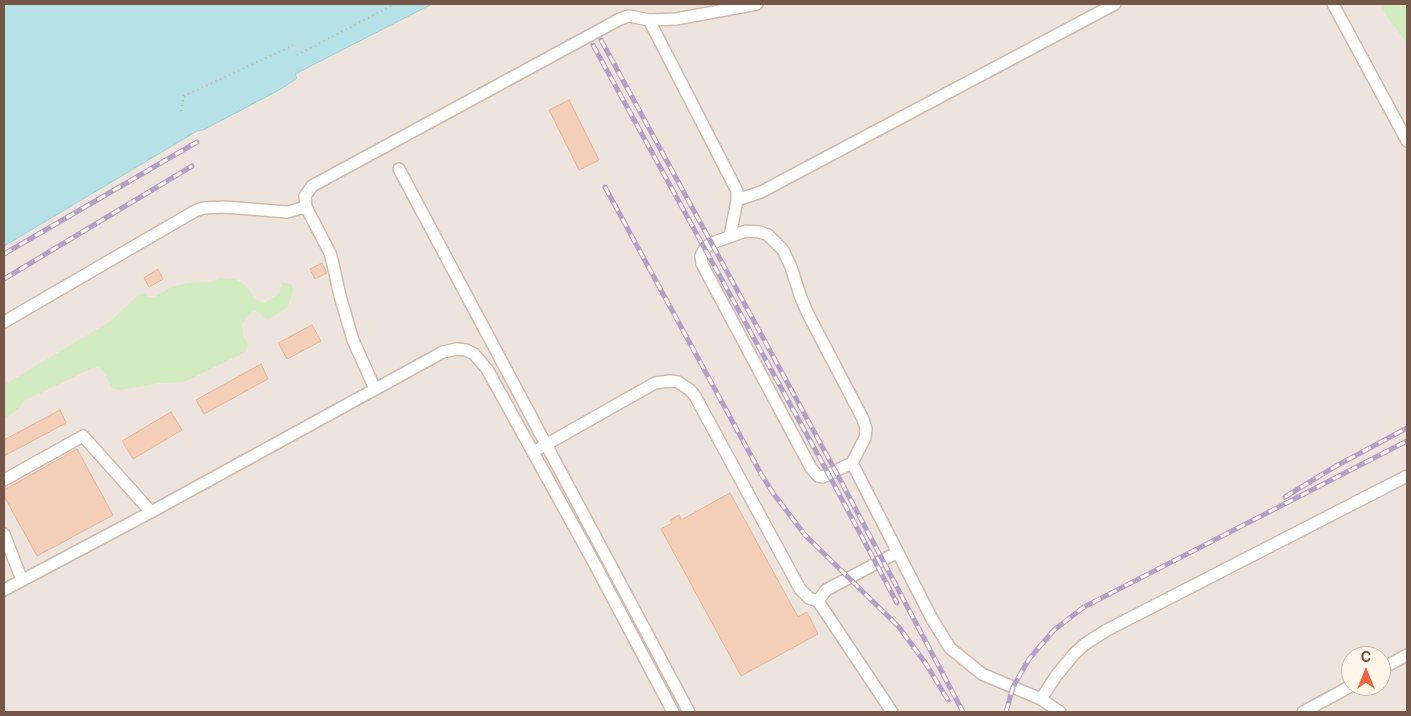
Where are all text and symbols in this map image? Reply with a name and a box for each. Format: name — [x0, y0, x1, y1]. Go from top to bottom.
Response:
north arrow — [1341, 646, 1391, 696]
text: С — [1361, 648, 1371, 665]

